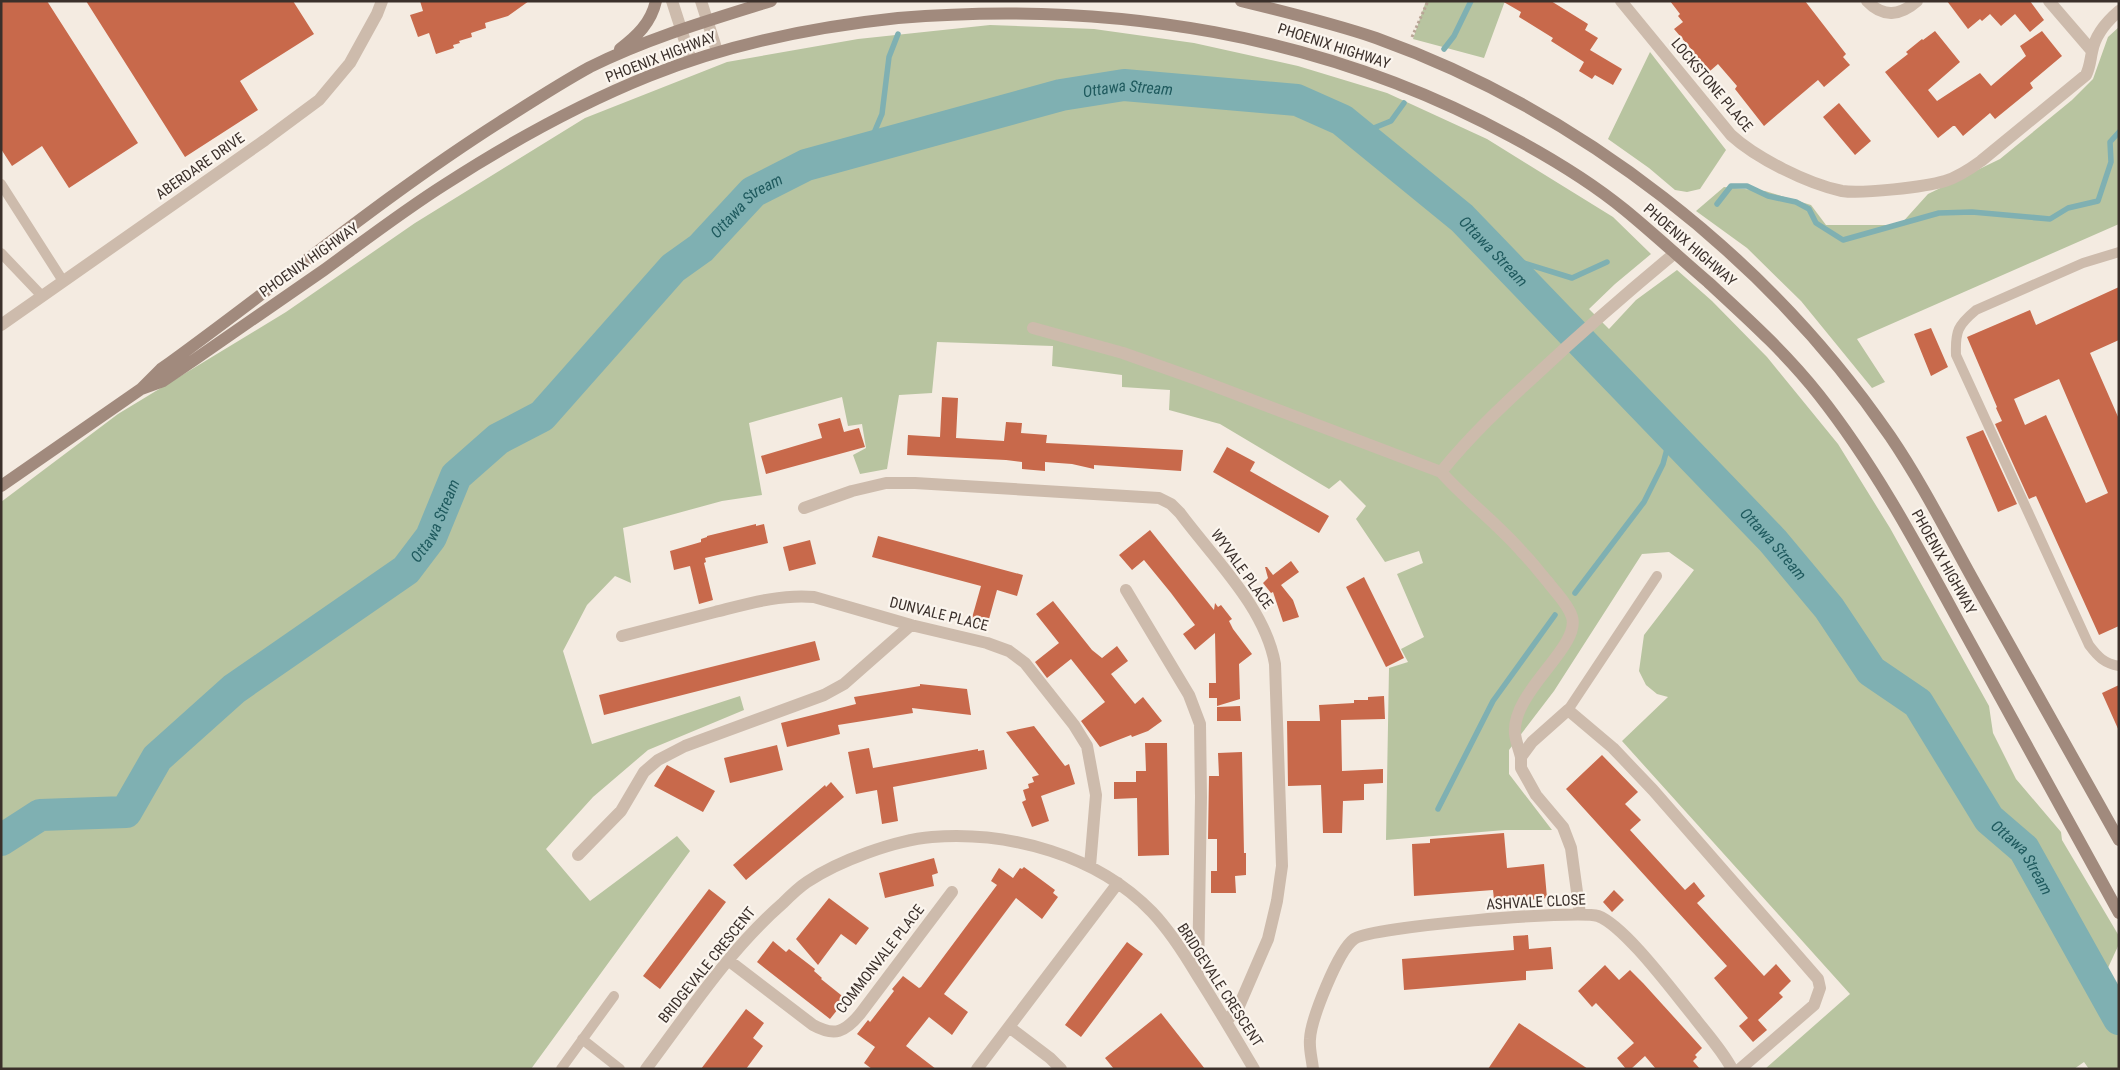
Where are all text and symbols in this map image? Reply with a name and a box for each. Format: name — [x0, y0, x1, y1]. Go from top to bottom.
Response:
street label: PHOENIX HIGHWAY — [1276, 19, 1393, 73]
street label: PHOENIX HIGHWAY — [603, 28, 719, 86]
street label: LOCKSTONE PLACE — [1667, 34, 1757, 136]
water label: Ottawa Stream — [1081, 75, 1174, 101]
street label: ABERDARE DRIVE — [152, 129, 248, 203]
water label: Ottawa Stream — [706, 169, 786, 242]
street label: PHOENIX HIGHWAY — [1640, 200, 1740, 290]
water label: Ottawa Stream — [1455, 212, 1532, 290]
street label: PHOENIX HIGHWAY — [256, 219, 362, 301]
water label: Ottawa Stream — [406, 476, 463, 566]
water label: Ottawa Stream — [1736, 504, 1811, 584]
street label: PHOENIX HIGHWAY — [1908, 506, 1980, 618]
street label: WYVALE PLACE — [1207, 526, 1277, 612]
street label: DUNVALE PLACE — [888, 593, 990, 635]
water label: Ottawa Stream — [1988, 816, 2057, 898]
street label: ASHVALE CLOSE — [1486, 890, 1586, 914]
street label: COMMONVALE PLACE — [832, 901, 928, 1017]
street label: BRIDGEVALE CRESCENT — [655, 903, 759, 1027]
street label: BRIDGEVALE CRESCENT — [1173, 920, 1267, 1050]

